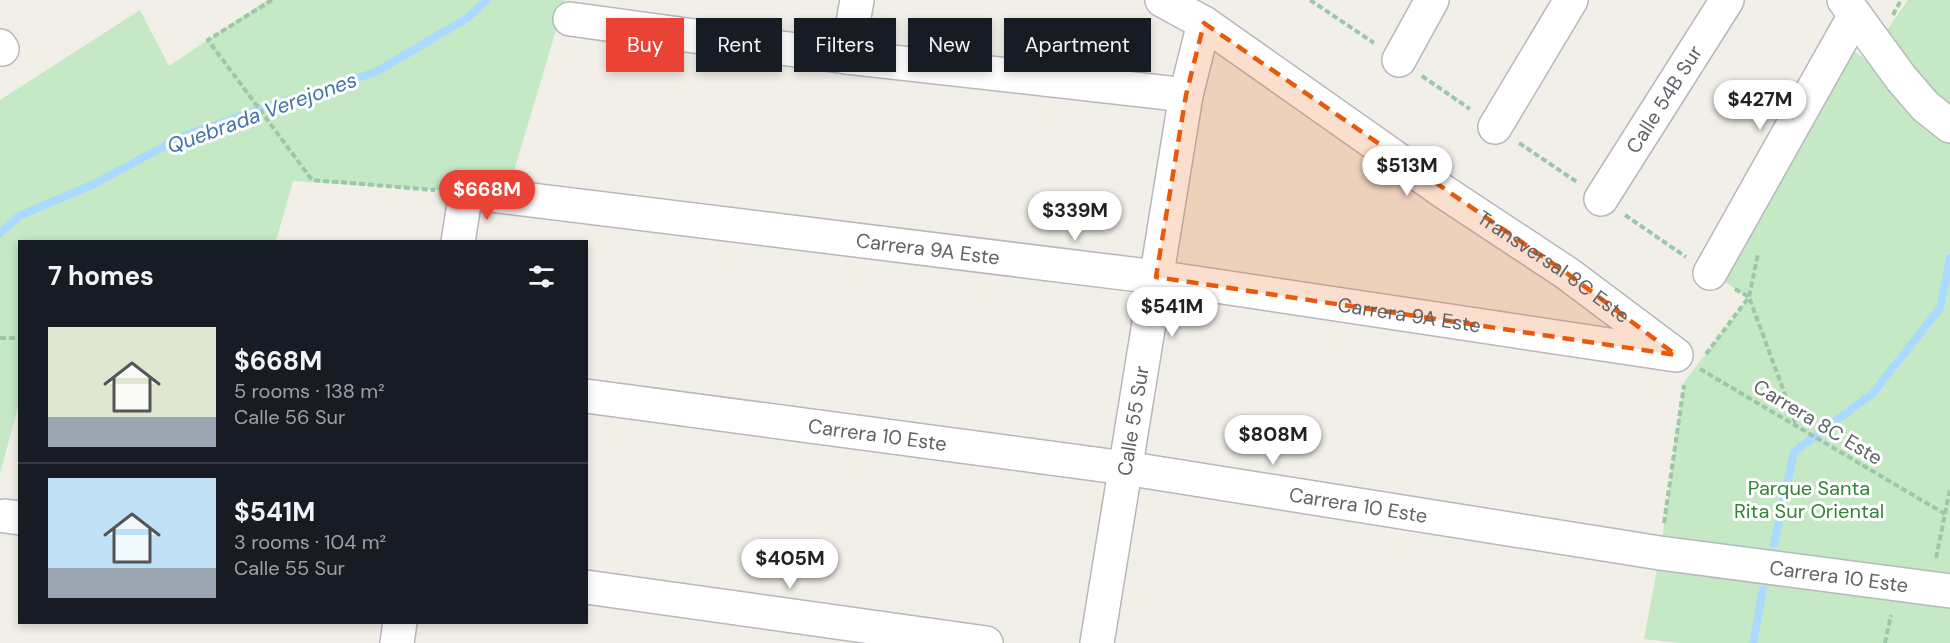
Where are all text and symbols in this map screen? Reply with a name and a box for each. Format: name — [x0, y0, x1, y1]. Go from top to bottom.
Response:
chip: Buy — [606, 18, 684, 72]
chip: Rent — [696, 18, 782, 72]
chip: Filters — [794, 18, 896, 72]
chip: New — [908, 18, 992, 72]
chip: Apartment — [1004, 18, 1151, 72]
street label: Calle 54B Sur — [1620, 40, 1708, 158]
water label: Quebrada Verejones — [163, 66, 361, 160]
pin: $427M — [1718, 80, 1802, 131]
text: $427M — [1728, 86, 1792, 112]
pin: $513M — [1365, 146, 1449, 197]
text: $513M — [1376, 152, 1438, 178]
pin: $668M — [445, 170, 529, 221]
text: $668M — [453, 176, 521, 202]
pin: $339M — [1033, 191, 1117, 242]
text: $339M — [1042, 197, 1108, 223]
street label: Transversal 8C Este — [1472, 204, 1635, 329]
street label: Carrera 9A Este — [854, 227, 1001, 271]
text: 7 homes — [48, 259, 154, 293]
icon: filters — [525, 260, 558, 293]
pin: $541M — [1130, 287, 1214, 338]
street label: Carrera 9A Este — [1336, 291, 1483, 339]
text: $541M — [1141, 293, 1203, 319]
text: $668M — [234, 344, 322, 378]
icon: home — [96, 351, 168, 423]
street label: Calle 55 Sur — [1111, 364, 1155, 478]
street label: Carrera 8C Este — [1749, 373, 1887, 471]
text: 5 rooms · 138 m² — [234, 378, 385, 404]
text: Calle 56 Sur — [234, 404, 345, 430]
street label: Carrera 10 Este — [806, 413, 948, 457]
pin: $808M — [1231, 415, 1315, 466]
text: $808M — [1238, 421, 1308, 447]
park label: Parque Santa Rita Sur Oriental — [1734, 475, 1884, 524]
street label: Carrera 10 Este — [1287, 481, 1429, 529]
text: $541M — [234, 495, 315, 529]
icon: home — [96, 502, 168, 574]
text: 3 rooms · 104 m² — [234, 529, 386, 555]
pin: $405M — [748, 539, 832, 590]
text: $405M — [755, 545, 825, 571]
street label: Carrera 10 Este — [1768, 554, 1910, 598]
text: Calle 55 Sur — [234, 555, 345, 581]

